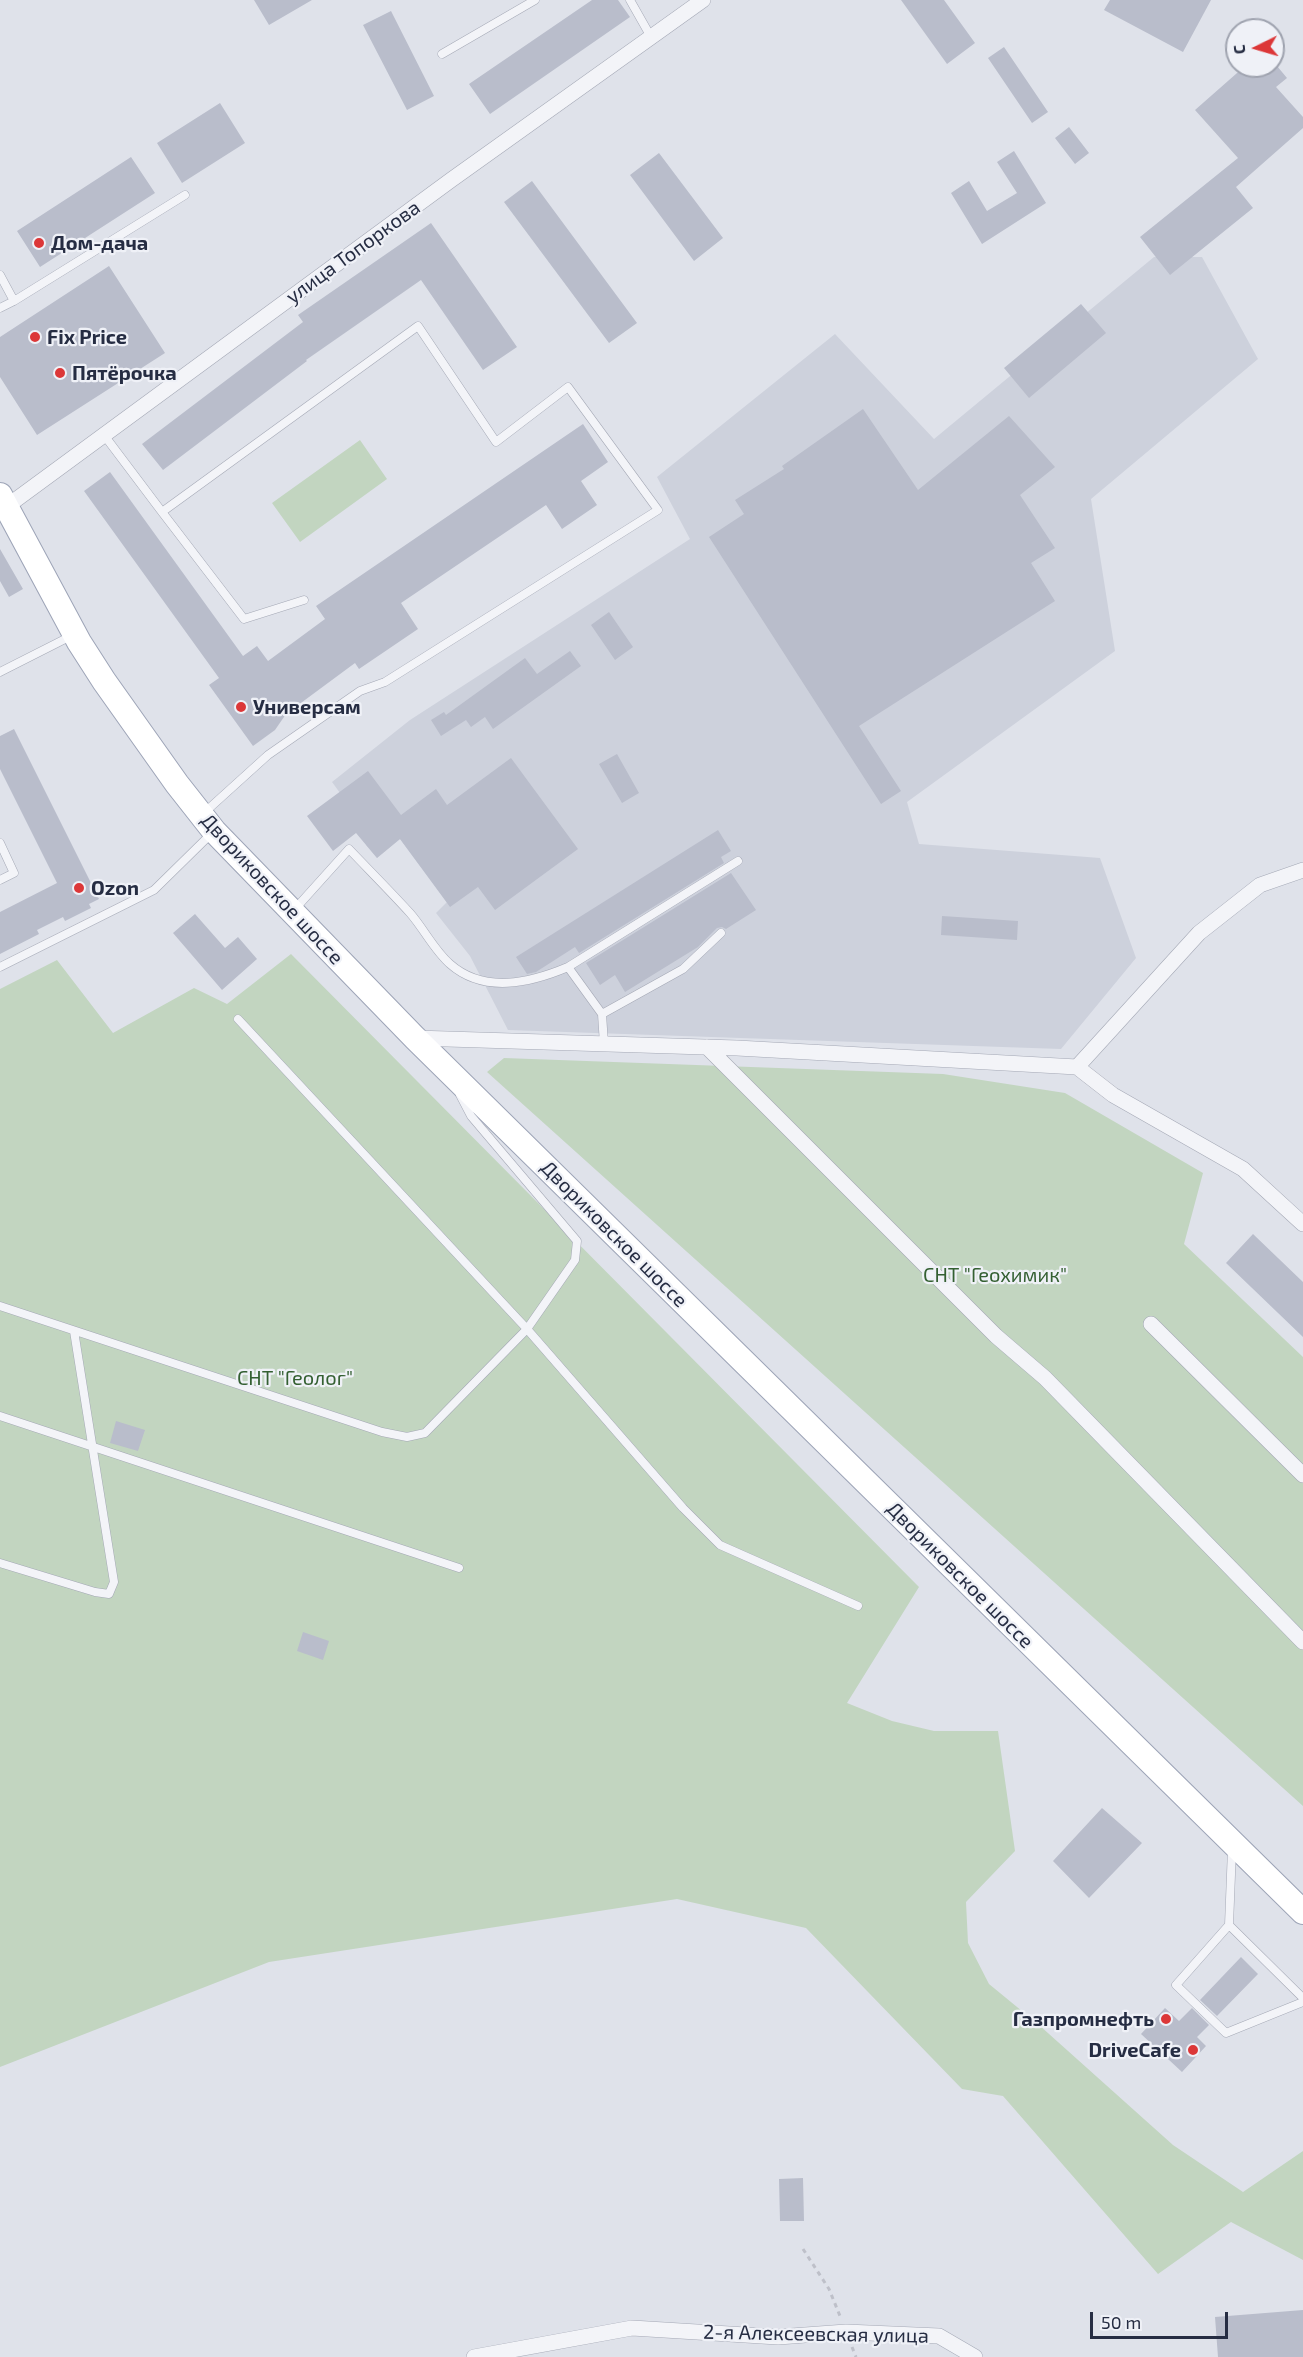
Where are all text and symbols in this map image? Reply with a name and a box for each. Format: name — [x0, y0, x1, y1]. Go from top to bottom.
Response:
north arrow — [1225, 18, 1285, 78]
text: С — [1229, 44, 1248, 55]
street label: улица Топоркова — [281, 195, 425, 309]
place label: Дом-дача — [51, 231, 148, 255]
marker: Дом-дача — [32, 236, 46, 250]
place label: Fix Price — [47, 325, 127, 349]
marker: Fix Price — [28, 330, 42, 344]
place label: Пятёрочка — [72, 361, 177, 385]
marker: Пятёрочка — [53, 366, 67, 380]
place label: Универсам — [253, 695, 361, 719]
marker: Универсам — [234, 700, 248, 714]
street label: Двориковское шоссе — [196, 809, 348, 969]
place label: Ozon — [91, 876, 139, 900]
marker: Ozon — [72, 881, 86, 895]
street label: Двориковское шоссе — [536, 1156, 692, 1312]
park label: СНТ "Геохимик" — [923, 1263, 1067, 1287]
park label: СНТ "Геолог" — [237, 1366, 353, 1390]
street label: Двориковское шоссе — [882, 1497, 1038, 1653]
place label: Газпромнефть — [1013, 2007, 1154, 2031]
marker: Газпромнефть — [1159, 2012, 1173, 2026]
place label: DriveCafe — [1088, 2038, 1181, 2062]
marker: DriveCafe — [1186, 2043, 1200, 2057]
scale bar — [1093, 2300, 1231, 2338]
text: 50 m — [1101, 2311, 1141, 2333]
street label: 2-я Алексеевская улица — [703, 2320, 929, 2348]

